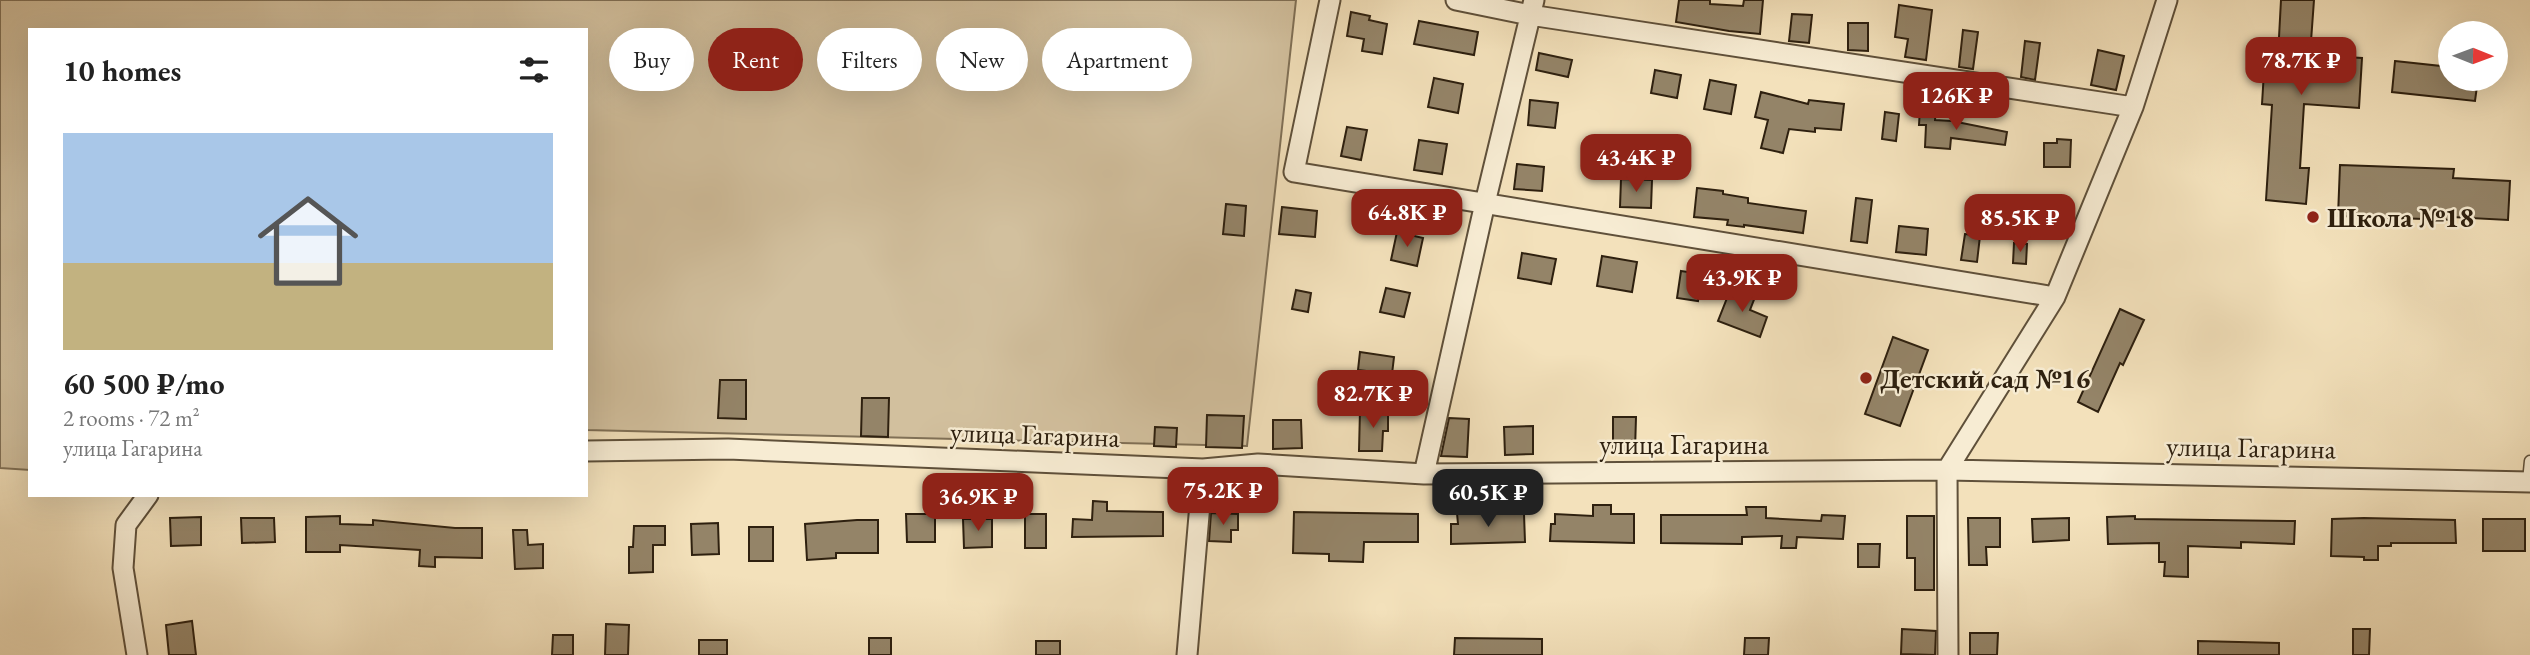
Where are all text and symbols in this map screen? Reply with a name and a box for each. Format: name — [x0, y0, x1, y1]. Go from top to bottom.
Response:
north arrow — [2438, 21, 2508, 91]
map controls — [2438, 21, 2508, 91]
chip: Buy — [609, 28, 694, 91]
chip: Rent — [708, 28, 803, 91]
chip: Filters — [817, 28, 922, 91]
chip: New — [936, 28, 1028, 91]
chip: Apartment — [1042, 28, 1192, 91]
pin: 78.7K ₽ — [2236, 38, 2366, 97]
text: 78.7K ₽ — [2261, 45, 2341, 75]
text: 10 homes — [63, 51, 181, 90]
icon: filters — [515, 51, 553, 89]
pin: 126K ₽ — [1899, 72, 2013, 132]
text: 126K ₽ — [1919, 80, 1993, 110]
pin: 43.4K ₽ — [1571, 134, 1701, 194]
text: 43.4K ₽ — [1596, 142, 1676, 172]
icon: home — [245, 178, 371, 304]
pin: 64.8K ₽ — [1342, 190, 1472, 249]
pin: 85.5K ₽ — [1955, 194, 2085, 254]
text: 64.8K ₽ — [1367, 197, 1447, 227]
place label: Школа №18 — [2327, 199, 2474, 235]
text: 85.5K ₽ — [1980, 202, 2060, 232]
marker: Школа №18 — [2305, 209, 2321, 225]
pin: 43.9K ₽ — [1677, 254, 1807, 314]
text: 43.9K ₽ — [1702, 262, 1782, 292]
place label: Детский сад №16 — [1880, 360, 2091, 396]
text: 60 500 ₽/mo — [63, 364, 225, 403]
pin: 82.7K ₽ — [1308, 370, 1438, 430]
marker: Детский сад №16 — [1858, 370, 1874, 386]
text: 82.7K ₽ — [1333, 378, 1413, 408]
text: 2 rooms · 72 m² — [63, 403, 200, 433]
street label: улица Гагарина — [950, 413, 1121, 455]
street label: улица Гагарина — [1599, 426, 1770, 462]
street label: улица Гагарина — [2166, 428, 2337, 466]
text: улица Гагарина — [63, 433, 202, 463]
pin: 75.2K ₽ — [1158, 468, 1288, 527]
pin: 60.5K ₽ — [1423, 470, 1553, 529]
pin: 36.9K ₽ — [913, 474, 1043, 533]
text: 75.2K ₽ — [1183, 475, 1263, 505]
text: 60.5K ₽ — [1448, 477, 1528, 507]
text: 36.9K ₽ — [938, 481, 1018, 511]

